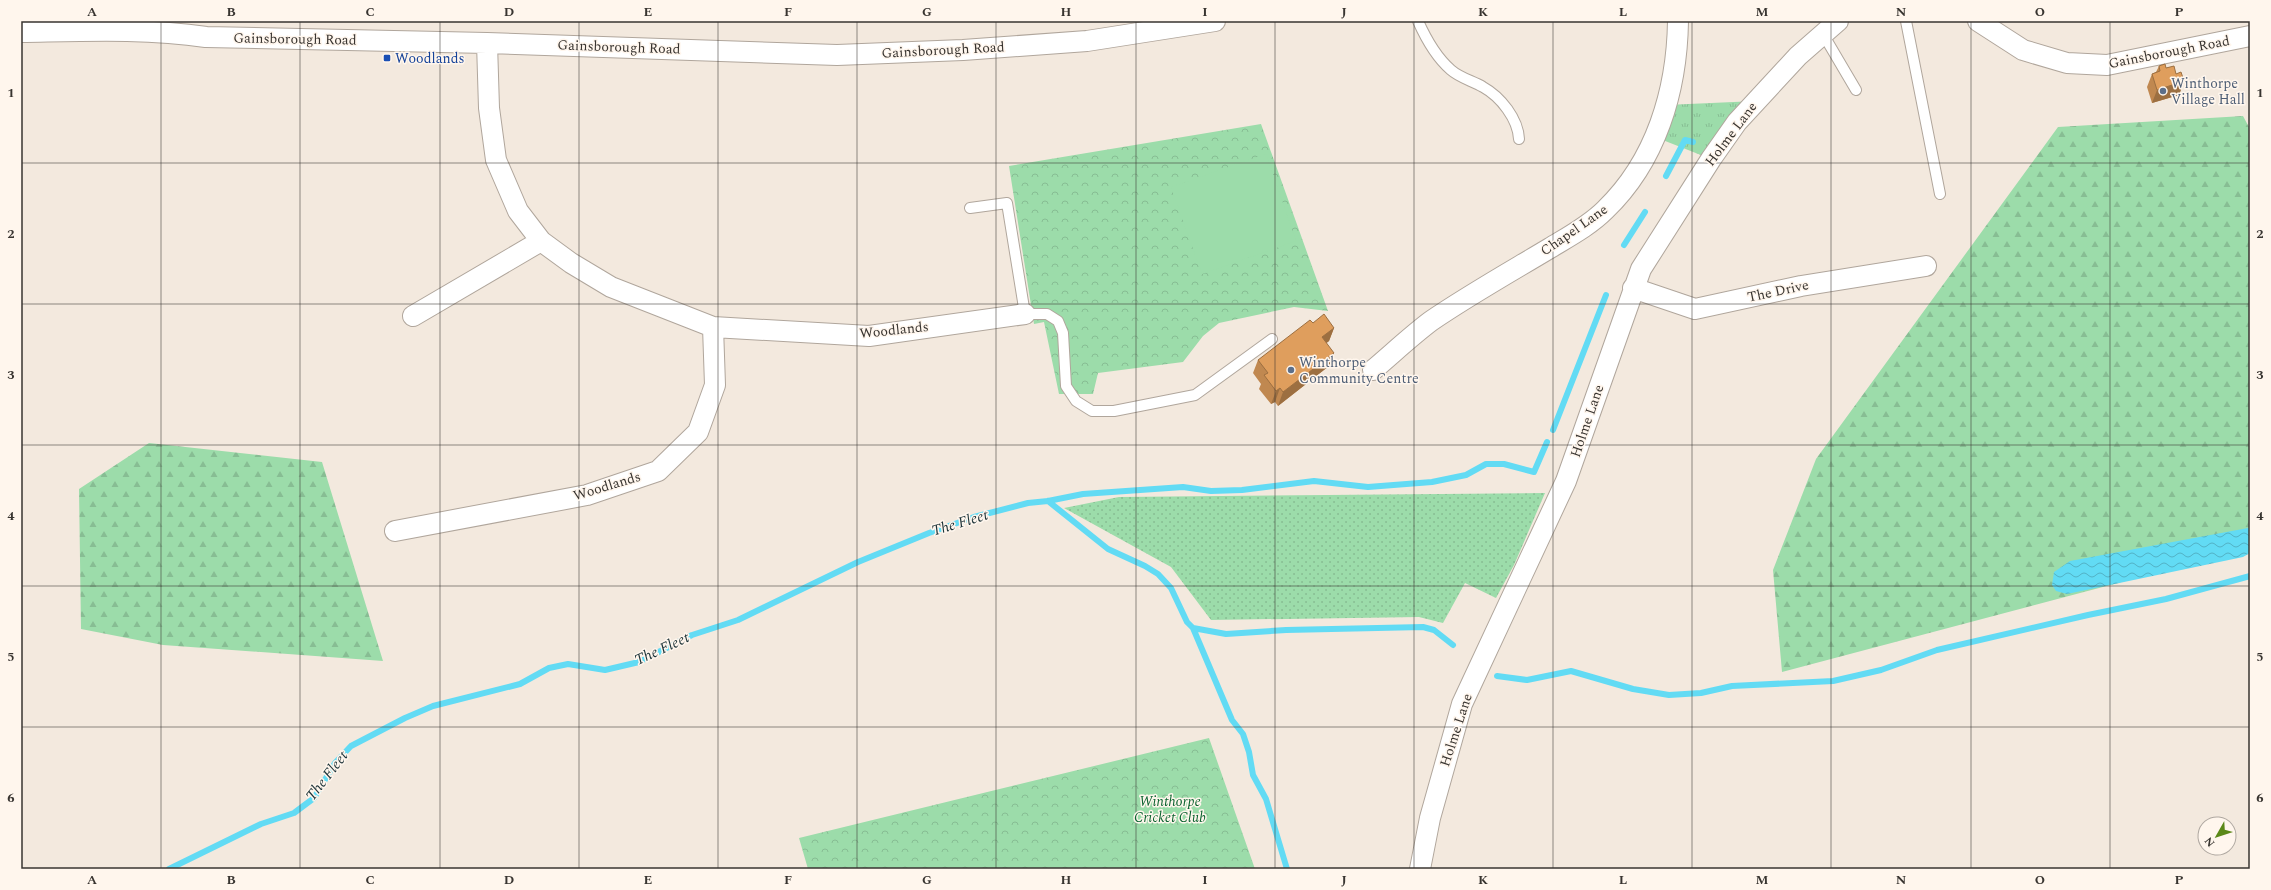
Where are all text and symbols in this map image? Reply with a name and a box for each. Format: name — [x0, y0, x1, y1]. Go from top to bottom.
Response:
text: A — [87, 2, 97, 22]
text: B — [226, 2, 236, 22]
text: C — [365, 2, 375, 22]
text: D — [504, 2, 514, 22]
text: E — [644, 2, 653, 22]
text: F — [784, 2, 792, 22]
text: G — [922, 2, 932, 22]
text: H — [1061, 2, 1072, 22]
text: I — [1202, 2, 1208, 22]
text: J — [1341, 2, 1347, 22]
text: K — [1478, 2, 1488, 22]
text: L — [1619, 2, 1627, 22]
text: M — [1756, 2, 1769, 22]
text: N — [1896, 2, 1907, 22]
text: O — [2035, 2, 2045, 22]
text: P — [2175, 2, 2184, 22]
street label: Gainsborough Road — [233, 27, 357, 51]
street label: Gainsborough Road — [2107, 30, 2232, 74]
street label: Gainsborough Road — [557, 34, 681, 60]
street label: Gainsborough Road — [881, 36, 1005, 64]
place label: Woodlands — [395, 48, 465, 69]
marker: Woodlands — [382, 53, 392, 63]
place label: Winthorpe Village Hall — [2171, 73, 2245, 110]
text: 1 — [7, 83, 15, 103]
text: 1 — [2256, 83, 2264, 103]
marker: Winthorpe Village Hall — [2158, 86, 2168, 96]
street label: Holme Lane — [1700, 97, 1762, 171]
street label: Chapel Lane — [1536, 199, 1612, 261]
text: 2 — [7, 224, 15, 244]
text: 2 — [2256, 224, 2264, 244]
street label: The Drive — [1745, 274, 1811, 308]
street label: Woodlands — [858, 316, 930, 344]
place label: Winthorpe Community Centre — [1299, 352, 1419, 389]
text: 3 — [7, 365, 15, 385]
marker: Winthorpe Community Centre — [1286, 365, 1296, 375]
text: 3 — [2256, 365, 2264, 385]
street label: Holme Lane — [1565, 381, 1609, 460]
street label: Woodlands — [571, 466, 643, 506]
water label: The Fleet — [929, 503, 991, 542]
text: 4 — [7, 506, 15, 526]
text: 4 — [2256, 506, 2264, 526]
water label: The Fleet — [631, 626, 693, 672]
text: 5 — [7, 647, 15, 667]
text: 5 — [2256, 647, 2264, 667]
street label: Holme Lane — [1434, 690, 1478, 769]
water label: The Fleet — [300, 746, 354, 806]
text: 6 — [7, 788, 15, 808]
text: 6 — [2256, 788, 2264, 808]
park label: Winthorpe Cricket Club — [1134, 791, 1206, 828]
north arrow — [2197, 816, 2237, 856]
text: N — [2200, 833, 2219, 851]
text: A — [87, 870, 97, 890]
text: B — [226, 870, 236, 890]
text: C — [365, 870, 375, 890]
text: D — [504, 870, 514, 890]
text: E — [644, 870, 653, 890]
text: F — [784, 870, 792, 890]
text: G — [922, 870, 932, 890]
text: H — [1061, 870, 1072, 890]
text: I — [1202, 870, 1208, 890]
text: J — [1341, 870, 1347, 890]
text: K — [1478, 870, 1488, 890]
text: L — [1619, 870, 1627, 890]
text: M — [1756, 870, 1769, 890]
text: N — [1896, 870, 1907, 890]
text: O — [2035, 870, 2045, 890]
text: P — [2175, 870, 2184, 890]

